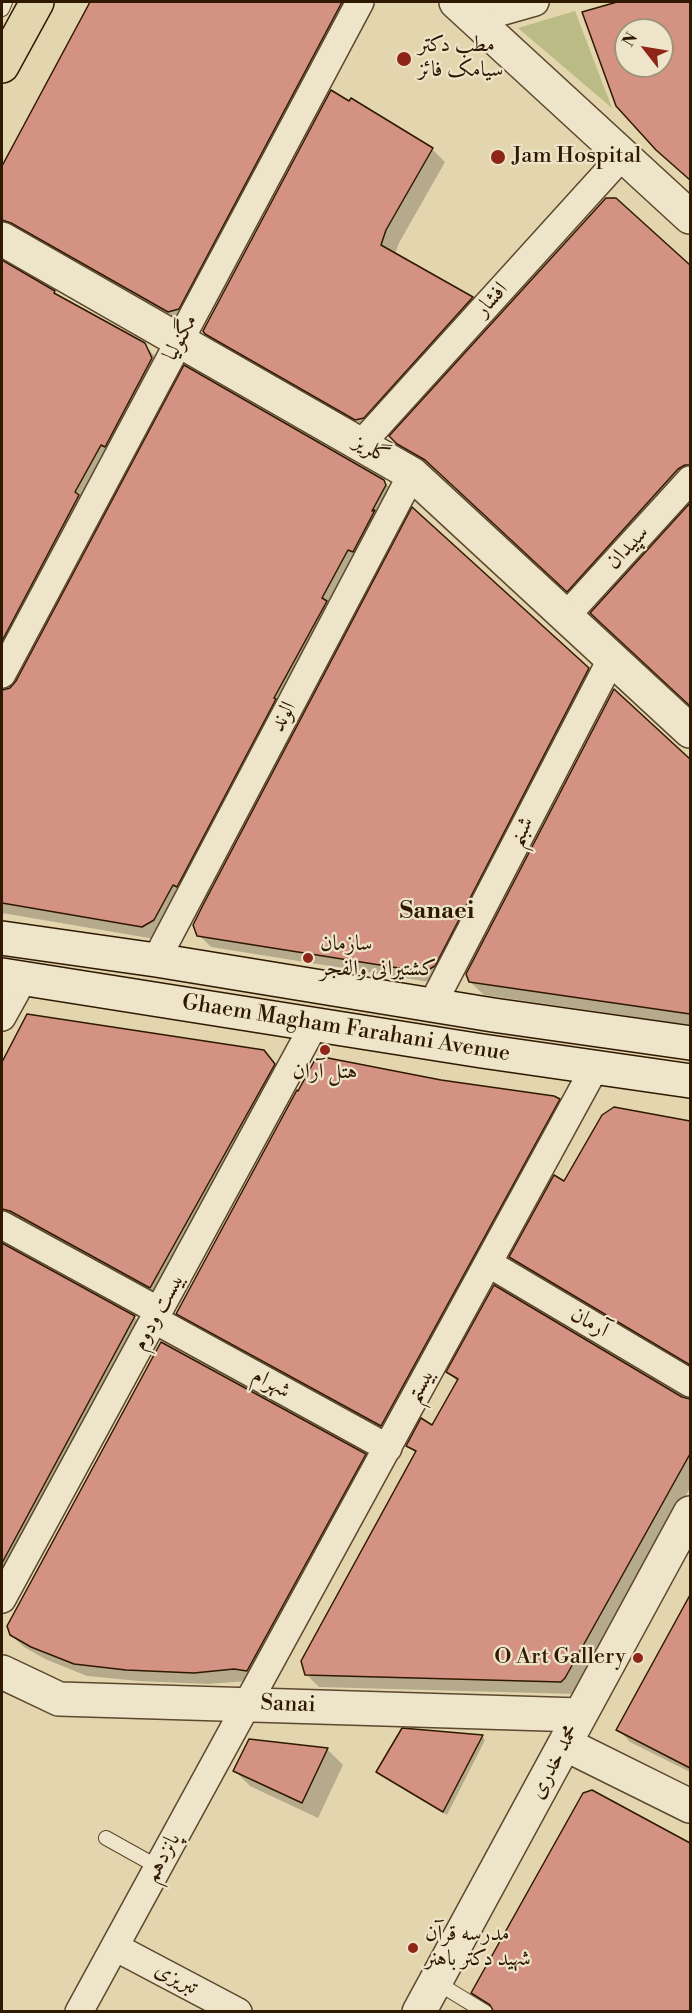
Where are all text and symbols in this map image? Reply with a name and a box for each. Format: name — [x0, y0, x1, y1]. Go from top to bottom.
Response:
north arrow — [614, 18, 674, 78]
text: N — [618, 29, 642, 50]
place label: مطب دکتر سیامک فائز — [418, 33, 503, 84]
marker: مطب دکتر سیامک فائز — [395, 50, 413, 68]
place label: Jam Hospital — [512, 144, 641, 170]
marker: Jam Hospital — [489, 148, 507, 166]
street label: افشار — [470, 277, 514, 323]
street label: مگنولیا — [158, 310, 204, 366]
street label: گلریز — [348, 429, 394, 471]
street label: سپیدان — [601, 520, 655, 576]
street label: الوند — [265, 697, 303, 737]
street label: شبنم — [503, 813, 541, 851]
district label: Sanaei — [400, 898, 474, 926]
place label: سازمان کشتیرانی والفجر — [320, 932, 437, 984]
marker: سازمان کشتیرانی والفجر — [301, 951, 315, 965]
street label: Ghaem Magham Farahani Avenue — [180, 990, 512, 1068]
marker: هتل آران — [318, 1043, 332, 1057]
place label: هتل آران — [293, 1060, 357, 1086]
street label: بیست ودوم — [127, 1269, 191, 1355]
street label: آرمان — [565, 1302, 613, 1344]
street label: شهرام — [247, 1363, 295, 1405]
street label: بیستم — [401, 1364, 441, 1408]
place label: O Art Gallery — [494, 1645, 626, 1671]
marker: O Art Gallery — [631, 1651, 645, 1665]
street label: Sanai — [260, 1691, 316, 1719]
street label: محمد خدری — [525, 1720, 585, 1804]
street label: پانزدهم — [139, 1829, 187, 1887]
place label: مدرسه قرآن شهید دکتر باهنر — [425, 1922, 531, 1974]
marker: مدرسه قرآن شهید دکتر باهنر — [406, 1941, 420, 1955]
street label: تبریزی — [150, 1957, 202, 2001]

